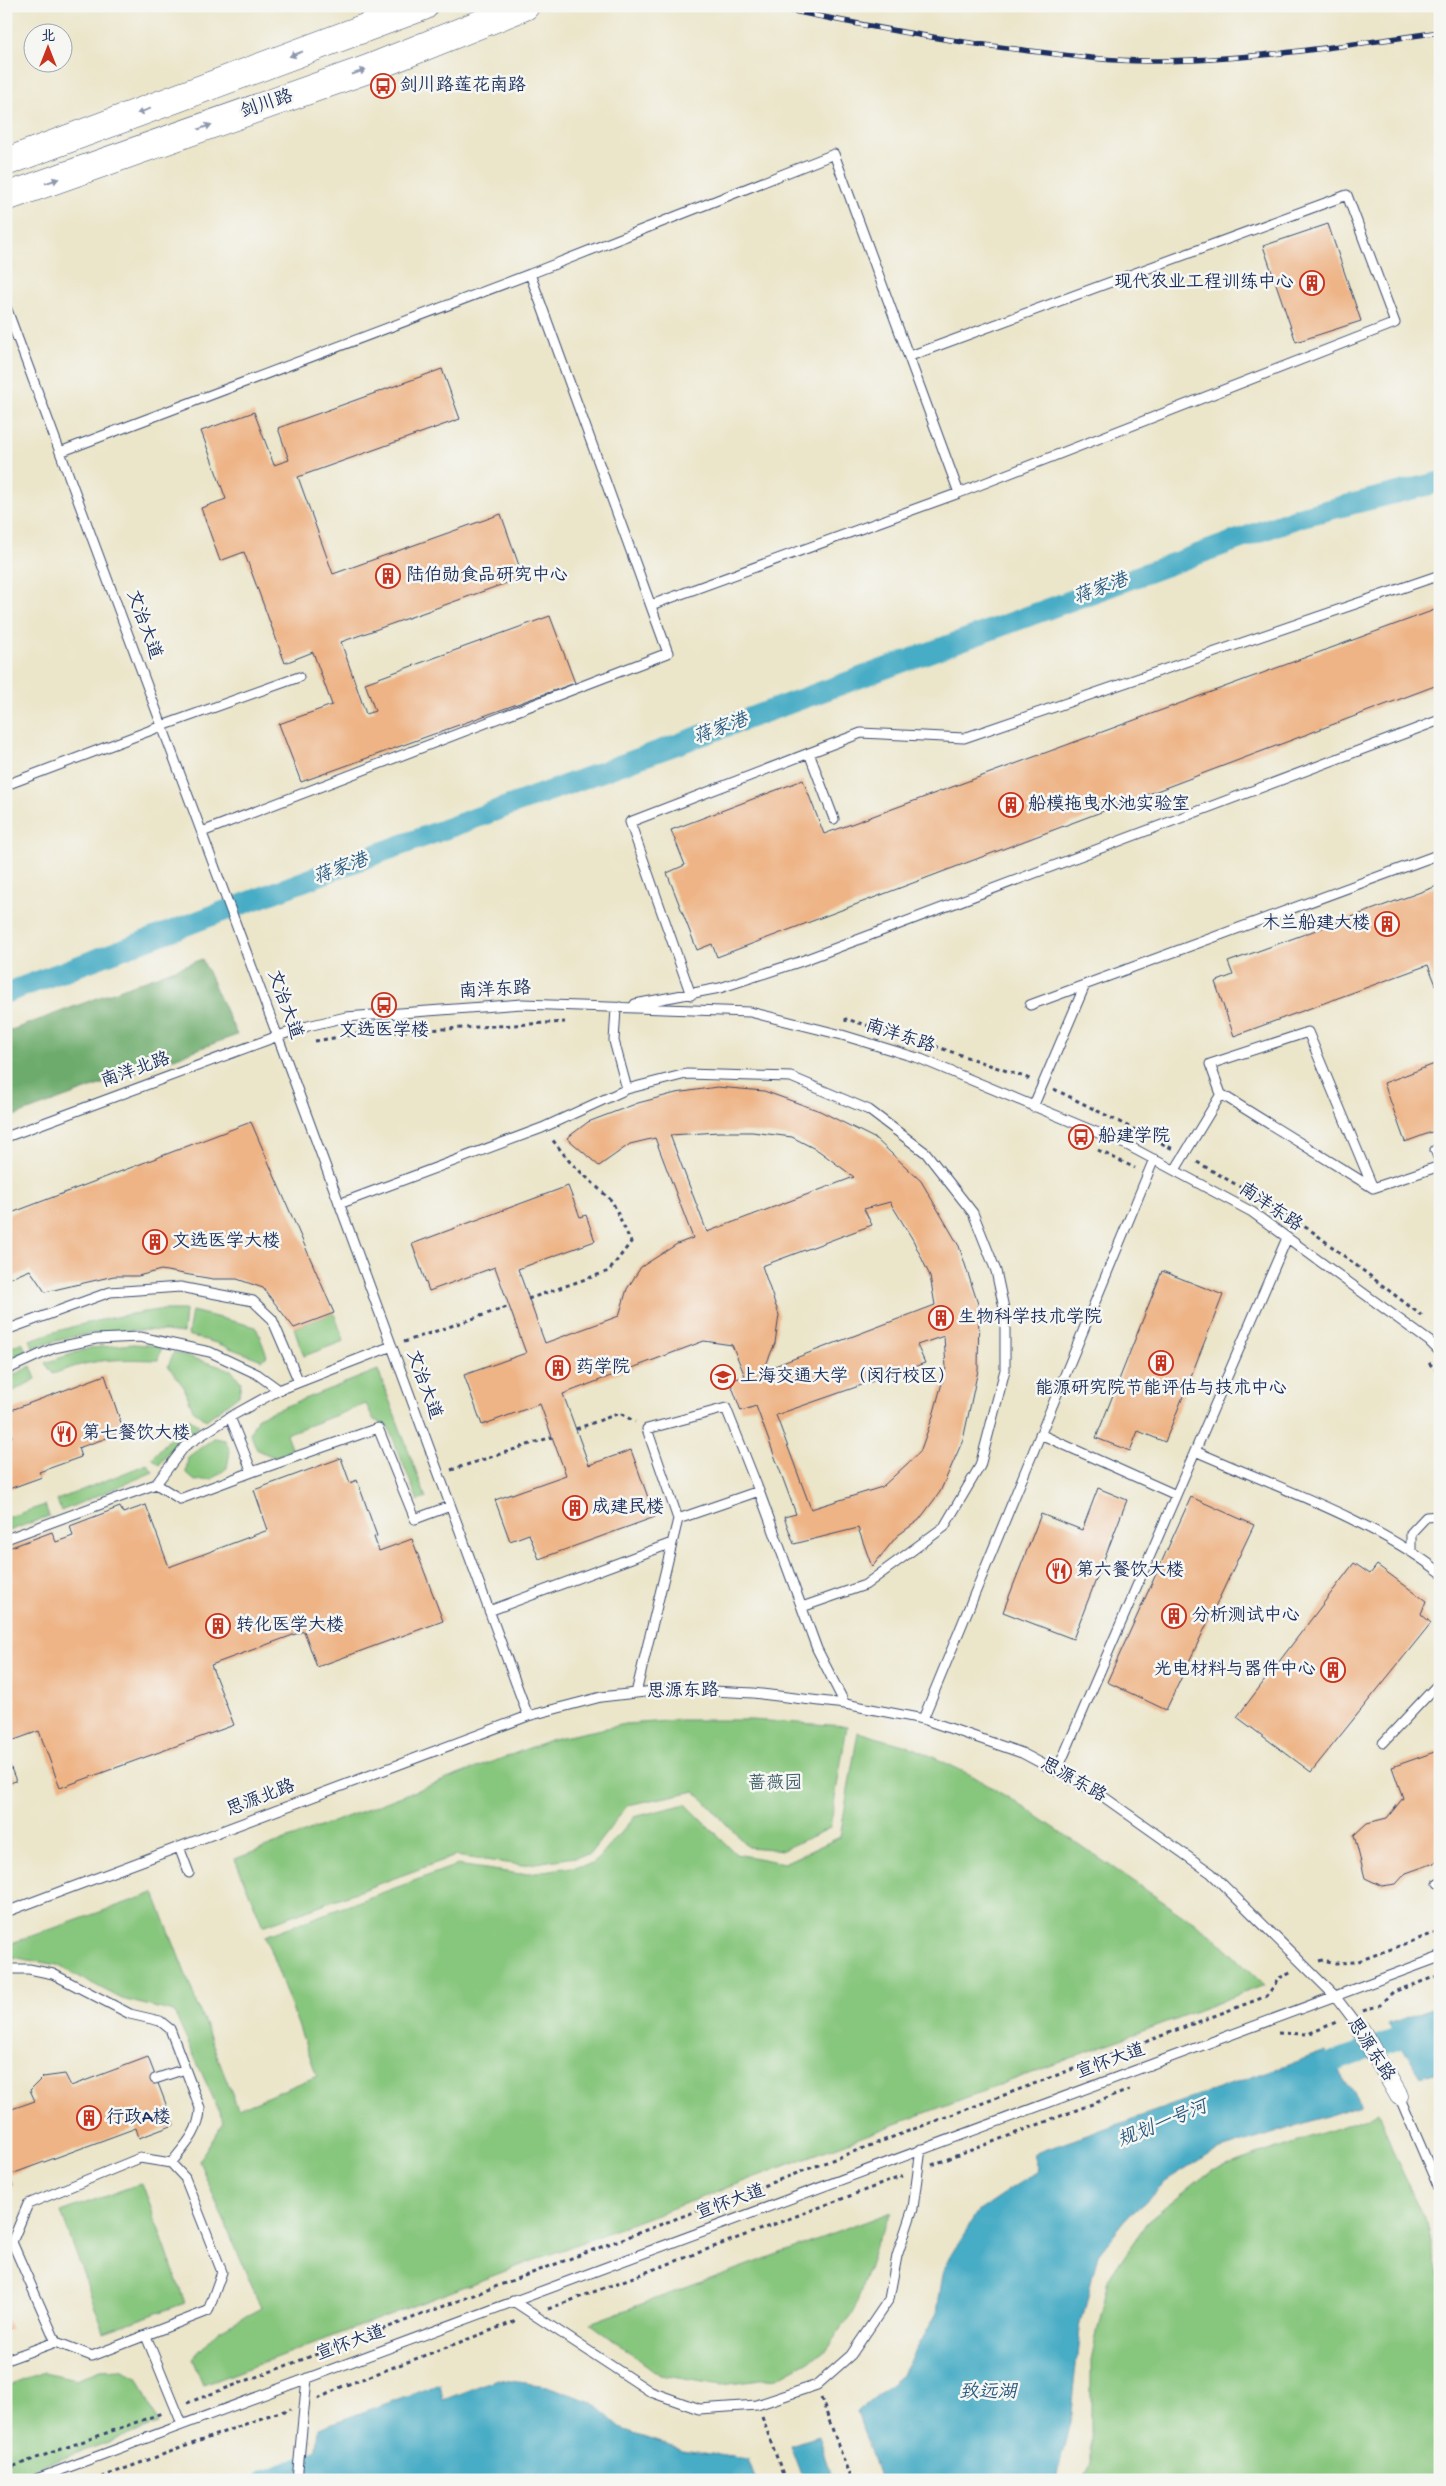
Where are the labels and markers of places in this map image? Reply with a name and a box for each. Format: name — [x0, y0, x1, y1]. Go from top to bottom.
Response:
bus stop icon: 剑川路莲花南路 — [370, 73, 396, 99]
place label: 剑川路莲花南路 — [400, 75, 526, 97]
building icon: 现代农业工程训练中心 — [1299, 270, 1325, 296]
place label: 现代农业工程训练中心 — [1114, 271, 1294, 294]
building icon: 陆伯勋食品研究中心 — [375, 563, 401, 589]
place label: 陆伯勋食品研究中心 — [406, 565, 568, 587]
building icon: 船模拖曳水池实验室 — [998, 792, 1024, 818]
place label: 船模拖曳水池实验室 — [1028, 794, 1190, 816]
building icon: 木兰船建大楼 — [1374, 911, 1400, 937]
place label: 木兰船建大楼 — [1262, 913, 1370, 935]
bus stop icon: 文选医学楼 — [371, 992, 397, 1018]
place label: 文选医学楼 — [339, 1020, 429, 1042]
bus stop icon: 船建学院 — [1068, 1124, 1094, 1150]
place label: 船建学院 — [1098, 1126, 1170, 1148]
building icon: 文选医学大楼 — [142, 1229, 168, 1255]
place label: 文选医学大楼 — [172, 1231, 280, 1253]
building icon: 生物科学技术学院 — [928, 1305, 954, 1331]
place label: 生物科学技术学院 — [958, 1307, 1102, 1329]
building icon: 能源研究院节能评估与技术中心 — [1148, 1350, 1174, 1376]
building icon: 药学院 — [545, 1355, 571, 1381]
place label: 药学院 — [576, 1357, 630, 1379]
school or university icon: 上海交通大学（闵行校区） — [710, 1364, 736, 1390]
place label: 上海交通大学（闵行校区） — [740, 1366, 956, 1388]
place label: 能源研究院节能评估与技术中心 — [1035, 1378, 1287, 1400]
restaurant icon: 第七餐饮大楼 — [51, 1421, 77, 1447]
place label: 第七餐饮大楼 — [82, 1423, 190, 1445]
building icon: 成建民楼 — [562, 1495, 588, 1521]
place label: 成建民楼 — [592, 1497, 664, 1519]
restaurant icon: 第六餐饮大楼 — [1046, 1558, 1072, 1584]
place label: 第六餐饮大楼 — [1076, 1560, 1184, 1582]
building icon: 分析测试中心 — [1161, 1603, 1187, 1629]
place label: 分析测试中心 — [1192, 1605, 1300, 1627]
building icon: 转化医学大楼 — [205, 1613, 231, 1639]
place label: 转化医学大楼 — [236, 1615, 344, 1637]
building icon: 光电材料与器件中心 — [1320, 1657, 1346, 1683]
place label: 光电材料与器件中心 — [1154, 1659, 1316, 1681]
building icon: 行政A楼 — [76, 2105, 102, 2131]
place label: 行政A楼 — [106, 2107, 171, 2129]

